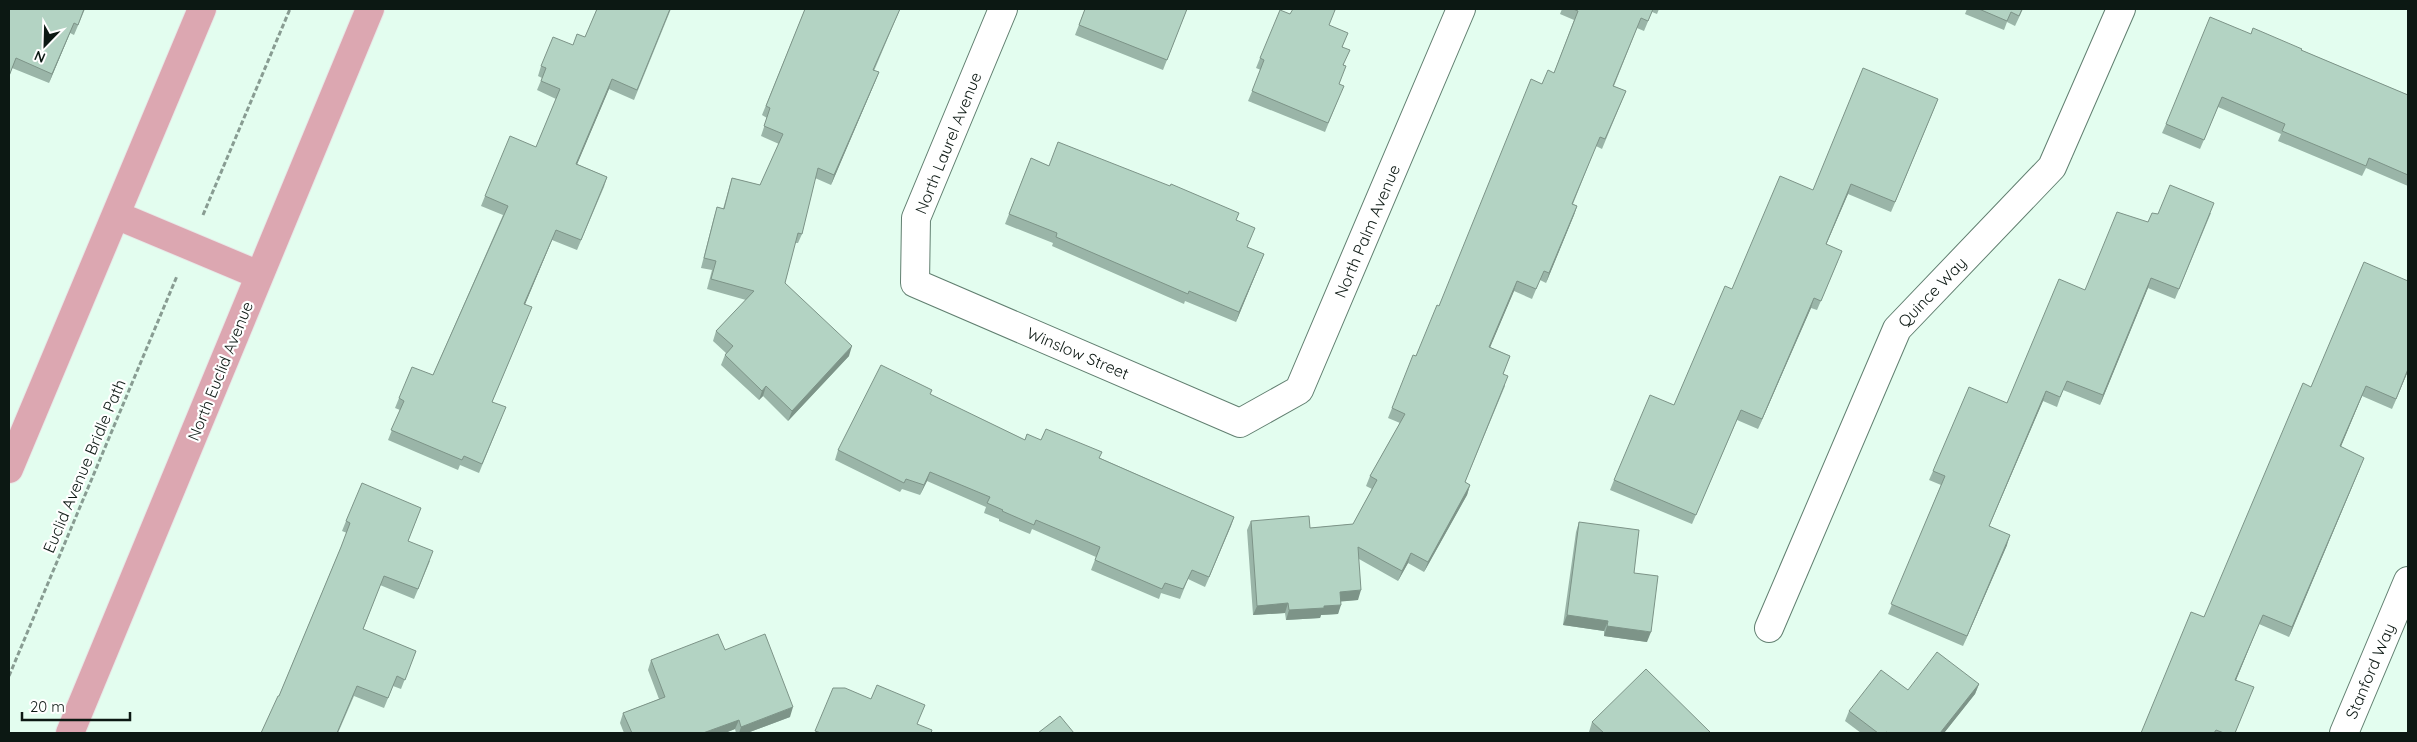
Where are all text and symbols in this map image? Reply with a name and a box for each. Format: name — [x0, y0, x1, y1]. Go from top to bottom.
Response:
north arrow — [20, 20, 70, 70]
text: N — [32, 47, 48, 67]
street label: North Laurel Avenue — [910, 69, 986, 217]
street label: North Palm Avenue — [1330, 161, 1404, 301]
street label: Quince Way — [1894, 253, 1970, 331]
street label: North Euclid Avenue — [183, 298, 257, 444]
street label: Winslow Street — [1024, 323, 1132, 383]
street label: Euclid Avenue Bridle Path — [38, 376, 130, 556]
street label: Stanford Way — [2341, 620, 2399, 722]
scale bar — [22, 690, 130, 722]
text: 20 m — [30, 697, 65, 716]

